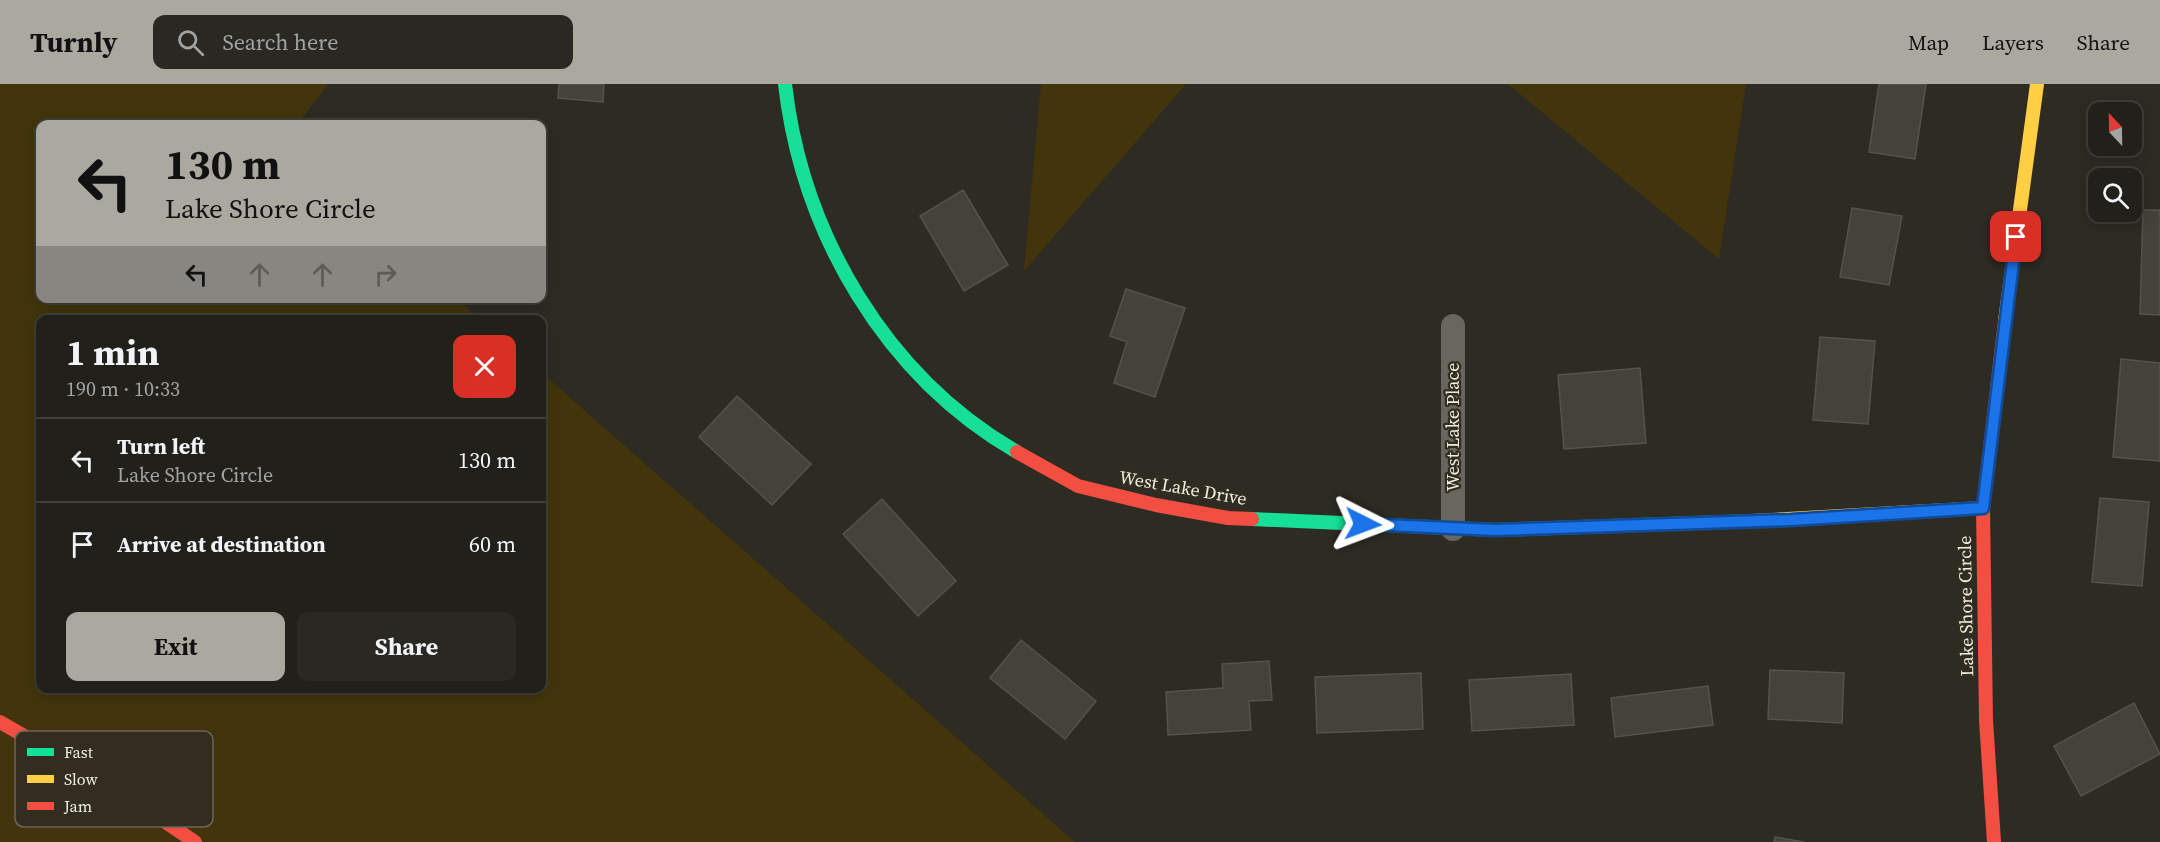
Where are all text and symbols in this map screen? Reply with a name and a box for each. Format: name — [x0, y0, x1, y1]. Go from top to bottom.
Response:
search box — [153, 15, 573, 69]
text: Turnly — [30, 23, 117, 61]
icon: search — [174, 26, 207, 59]
text: Search here — [222, 27, 338, 57]
text: Map — [1908, 28, 1949, 57]
text: Layers — [1982, 28, 2044, 57]
text: Share — [2077, 28, 2130, 57]
north arrow — [2088, 102, 2142, 156]
map controls — [2088, 102, 2142, 222]
text: 130 m — [165, 135, 280, 193]
icon: left — [66, 144, 144, 222]
button: search — [2088, 168, 2142, 222]
text: Lake Shore Circle — [165, 190, 376, 227]
pin — [1990, 211, 2041, 262]
icon: arrive — [1999, 220, 2032, 253]
icon: left — [180, 258, 213, 291]
icon: ahead — [243, 258, 276, 291]
icon: ahead — [306, 258, 339, 291]
icon: right — [369, 258, 402, 291]
text: 1 min — [66, 328, 159, 377]
button: close — [453, 335, 516, 398]
street label: West Lake Place — [1440, 363, 1465, 491]
text: 190 m · 10:33 — [66, 375, 180, 403]
text: Turn left — [117, 431, 205, 461]
icon: left — [66, 444, 99, 477]
text: 130 m — [458, 445, 516, 475]
text: Lake Shore Circle — [117, 461, 273, 489]
street label: West Lake Drive — [1117, 464, 1249, 511]
position arrow — [1331, 492, 1395, 556]
icon: arrive — [66, 528, 99, 561]
text: Arrive at destination — [117, 529, 326, 559]
text: 60 m — [469, 529, 516, 559]
street label: Lake Shore Circle — [1952, 536, 1979, 677]
button: Exit — [66, 612, 285, 681]
button: Share — [297, 612, 516, 681]
legend — [15, 731, 213, 827]
text: Fast — [64, 741, 94, 763]
text: Slow — [64, 768, 99, 790]
text: Jam — [63, 795, 92, 817]

